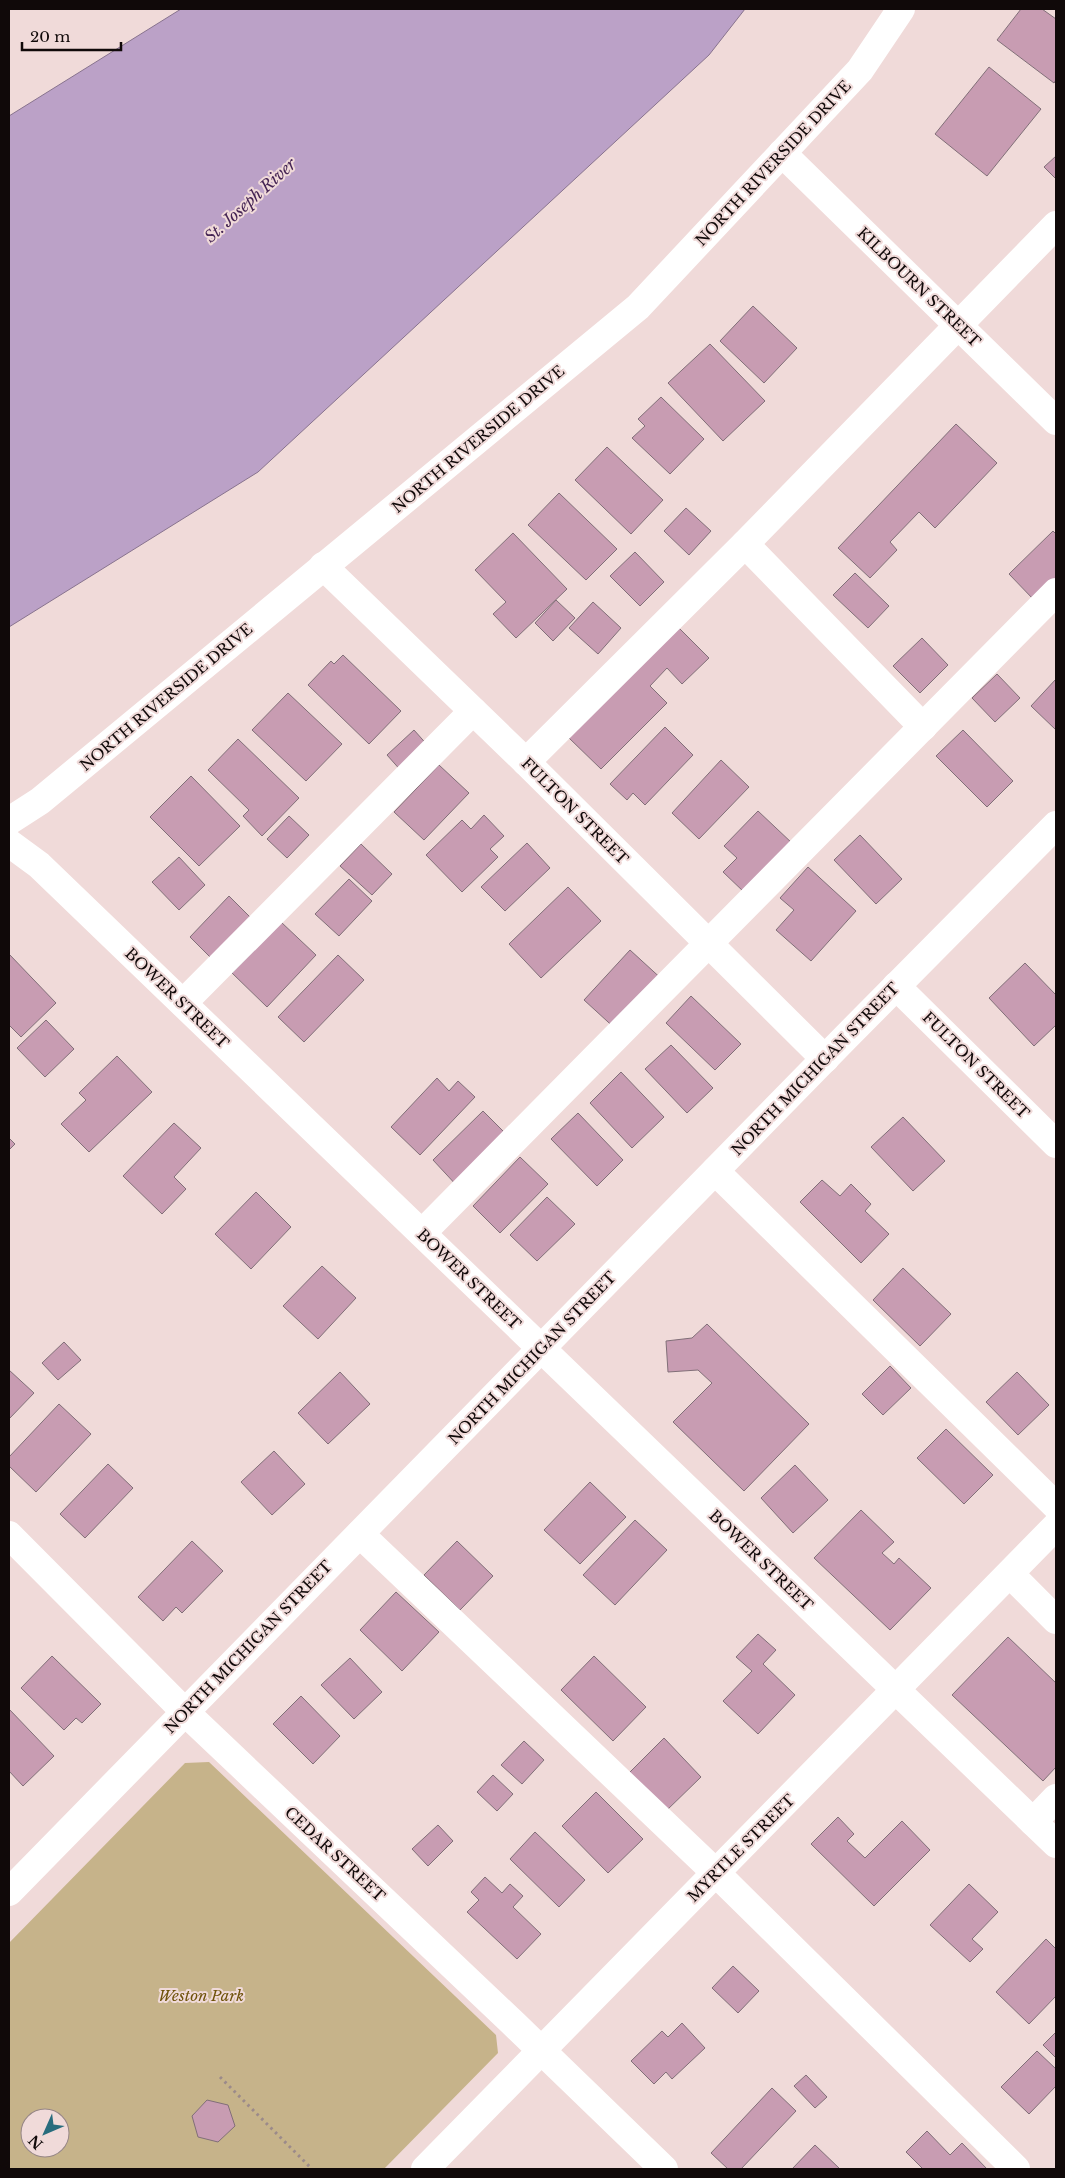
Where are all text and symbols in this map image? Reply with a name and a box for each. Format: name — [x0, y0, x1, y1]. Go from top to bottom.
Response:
scale bar — [22, 20, 121, 52]
text: 20 m — [30, 27, 70, 46]
street label: NORTH RIVERSIDE DRIVE — [691, 76, 855, 250]
water label: St. Joseph River — [200, 153, 300, 246]
street label: KILBOURN STREET — [853, 223, 985, 351]
street label: NORTH RIVERSIDE DRIVE — [388, 361, 568, 517]
street label: NORTH RIVERSIDE DRIVE — [76, 619, 256, 775]
street label: FULTON STREET — [518, 754, 632, 868]
street label: BOWER STREET — [121, 944, 233, 1052]
street label: NORTH MICHIGAN STREET — [727, 979, 903, 1159]
street label: FULTON STREET — [919, 1008, 1033, 1122]
street label: BOWER STREET — [413, 1225, 525, 1333]
street label: NORTH MICHIGAN STREET — [444, 1268, 620, 1448]
street label: BOWER STREET — [705, 1506, 817, 1614]
street label: NORTH MICHIGAN STREET — [160, 1557, 336, 1737]
street label: MYRTLE STREET — [683, 1790, 799, 1906]
street label: CEDAR STREET — [281, 1803, 389, 1905]
park label: Weston Park — [158, 1986, 244, 2005]
north arrow — [20, 2108, 70, 2158]
text: N — [25, 2131, 47, 2153]

